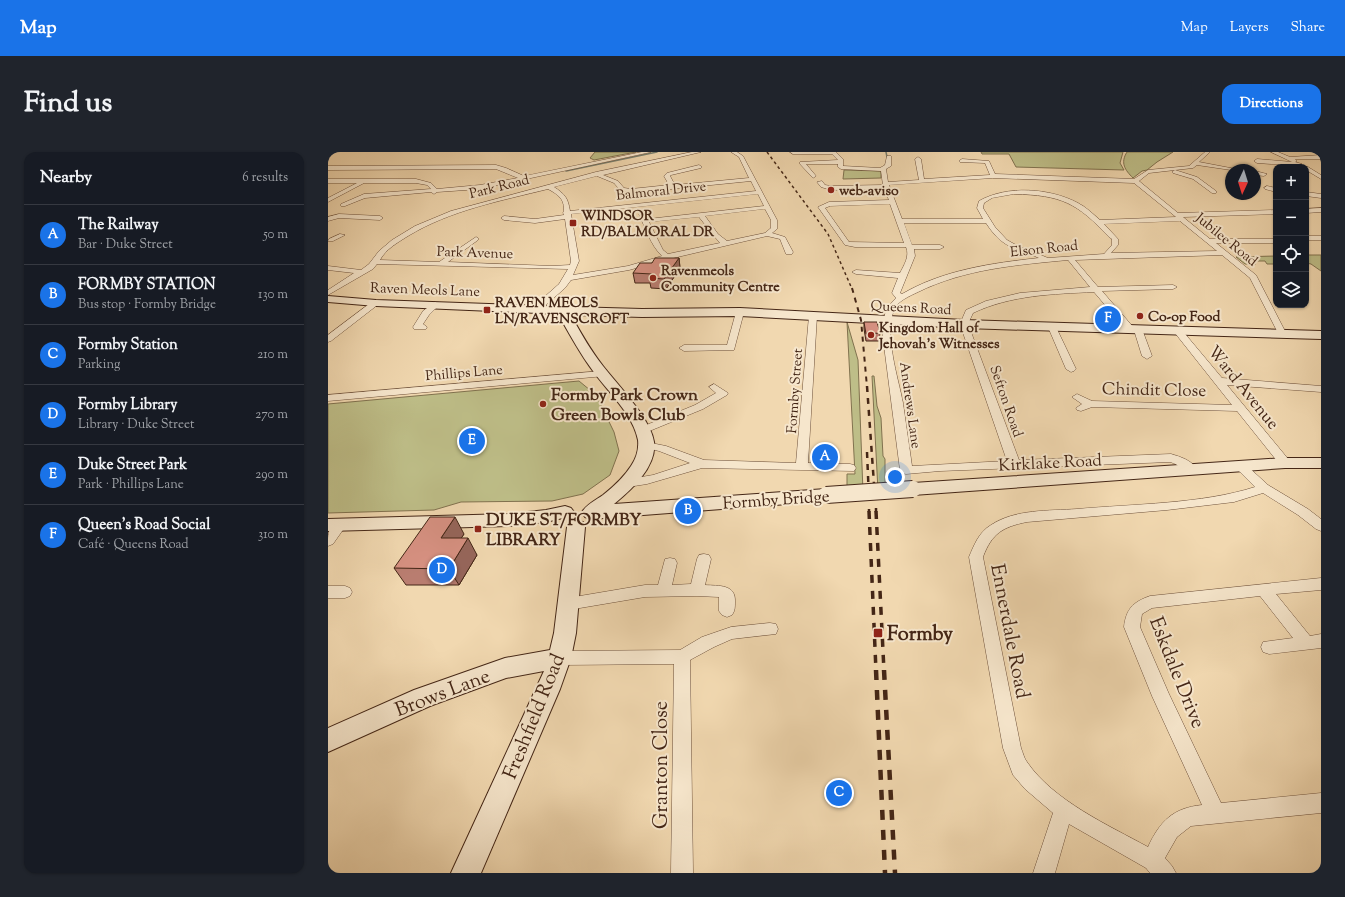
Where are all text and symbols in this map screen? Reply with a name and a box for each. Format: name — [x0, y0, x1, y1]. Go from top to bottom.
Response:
text: Map — [20, 15, 57, 42]
text: Map — [1181, 18, 1208, 38]
text: Layers — [1230, 18, 1268, 38]
text: Share — [1290, 18, 1325, 38]
text: Find us — [24, 84, 112, 124]
button: Directions — [1222, 84, 1321, 124]
north arrow — [1225, 164, 1261, 200]
map controls — [1273, 164, 1309, 308]
button: + — [1273, 164, 1309, 200]
text: Nearby — [40, 166, 92, 190]
text: 6 results — [242, 169, 288, 187]
street label: Park Road — [467, 171, 532, 205]
street label: Balmoral Drive — [615, 177, 707, 207]
place label: web-aviso — [839, 182, 899, 202]
marker: web-aviso — [826, 185, 836, 195]
button: − — [1273, 200, 1309, 236]
place label: WINDSOR RD/BALMORAL DR — [581, 207, 715, 243]
street label: Jubilee Road — [1190, 209, 1261, 272]
text: The Railway — [78, 215, 159, 236]
marker: WINDSOR RD/BALMORAL DR — [568, 218, 578, 228]
text: A — [48, 226, 58, 244]
text: 50 m — [263, 226, 288, 244]
text: Bar · Duke Street — [78, 236, 173, 254]
street label: Elson Road — [1009, 236, 1079, 264]
button: locate — [1273, 236, 1309, 272]
street label: Park Avenue — [436, 243, 514, 265]
place label: Ravenmeols Community Centre — [661, 262, 780, 298]
button: layers — [1273, 272, 1309, 308]
marker: Ravenmeols Community Centre — [648, 273, 658, 283]
text: FORMBY STATION — [78, 275, 216, 296]
street label: Raven Meols Lane — [370, 279, 480, 303]
text: B — [49, 286, 57, 304]
text: 130 m — [258, 286, 288, 304]
place label: RAVEN MEOLS LN/RAVENSCROFT — [495, 294, 629, 330]
text: Bus stop · Formby Bridge — [78, 296, 216, 314]
street label: Queens Road — [870, 297, 952, 321]
pin: F — [1095, 304, 1121, 334]
marker: RAVEN MEOLS LN/RAVENSCROFT — [482, 305, 492, 315]
place label: Co-op Food — [1148, 308, 1220, 328]
marker: Co-op Food — [1135, 311, 1145, 321]
place label: Kingdom Hall of Jehovah's Witnesses — [878, 319, 1000, 355]
marker: Kingdom Hall of Jehovah's Witnesses — [866, 330, 876, 340]
text: Formby Station — [78, 335, 178, 356]
street label: Ward Avenue — [1201, 341, 1284, 435]
text: C — [48, 346, 58, 364]
text: 210 m — [257, 346, 288, 364]
street label: Formby Street — [783, 348, 809, 434]
text: Parking — [78, 356, 120, 374]
street label: Phillips Lane — [425, 361, 504, 387]
street label: Andrews Lane — [893, 361, 925, 450]
street label: Sefton Road — [983, 363, 1027, 440]
street label: Chindit Close — [1102, 378, 1206, 404]
place label: Formby Park Crown Green Bowls Club — [551, 384, 699, 428]
text: Formby Library — [78, 395, 177, 416]
marker: Formby Park Crown Green Bowls Club — [538, 399, 548, 409]
text: D — [48, 406, 58, 424]
text: 270 m — [255, 406, 288, 424]
text: Library · Duke Street — [78, 416, 194, 434]
pin: E — [459, 426, 485, 456]
pin: A — [812, 442, 838, 472]
street label: Kirklake Road — [998, 449, 1103, 479]
text: Duke Street Park — [78, 455, 187, 476]
text: E — [49, 466, 57, 484]
text: 290 m — [255, 466, 288, 484]
your location — [885, 467, 905, 487]
text: Park · Phillips Lane — [78, 476, 184, 494]
street label: Formby Bridge — [722, 485, 830, 517]
pin: B — [675, 496, 701, 526]
place label: DUKE ST/FORMBY LIBRARY — [486, 509, 642, 553]
text: Queen's Road Social — [78, 515, 210, 536]
marker: DUKE ST/FORMBY LIBRARY — [473, 524, 483, 534]
text: F — [49, 526, 57, 544]
text: 310 m — [258, 526, 288, 544]
text: Café · Queens Road — [78, 536, 189, 554]
pin: D — [429, 555, 455, 585]
street label: Ennerdale Road — [981, 562, 1036, 701]
street label: Eskdale Drive — [1140, 613, 1211, 733]
place label: Formby — [887, 621, 953, 650]
marker: Formby — [872, 627, 884, 639]
street label: Freshfield Road — [497, 650, 574, 784]
street label: Brows Lane — [391, 663, 495, 726]
street label: Granton Close — [648, 701, 677, 829]
pin: C — [826, 778, 852, 808]

